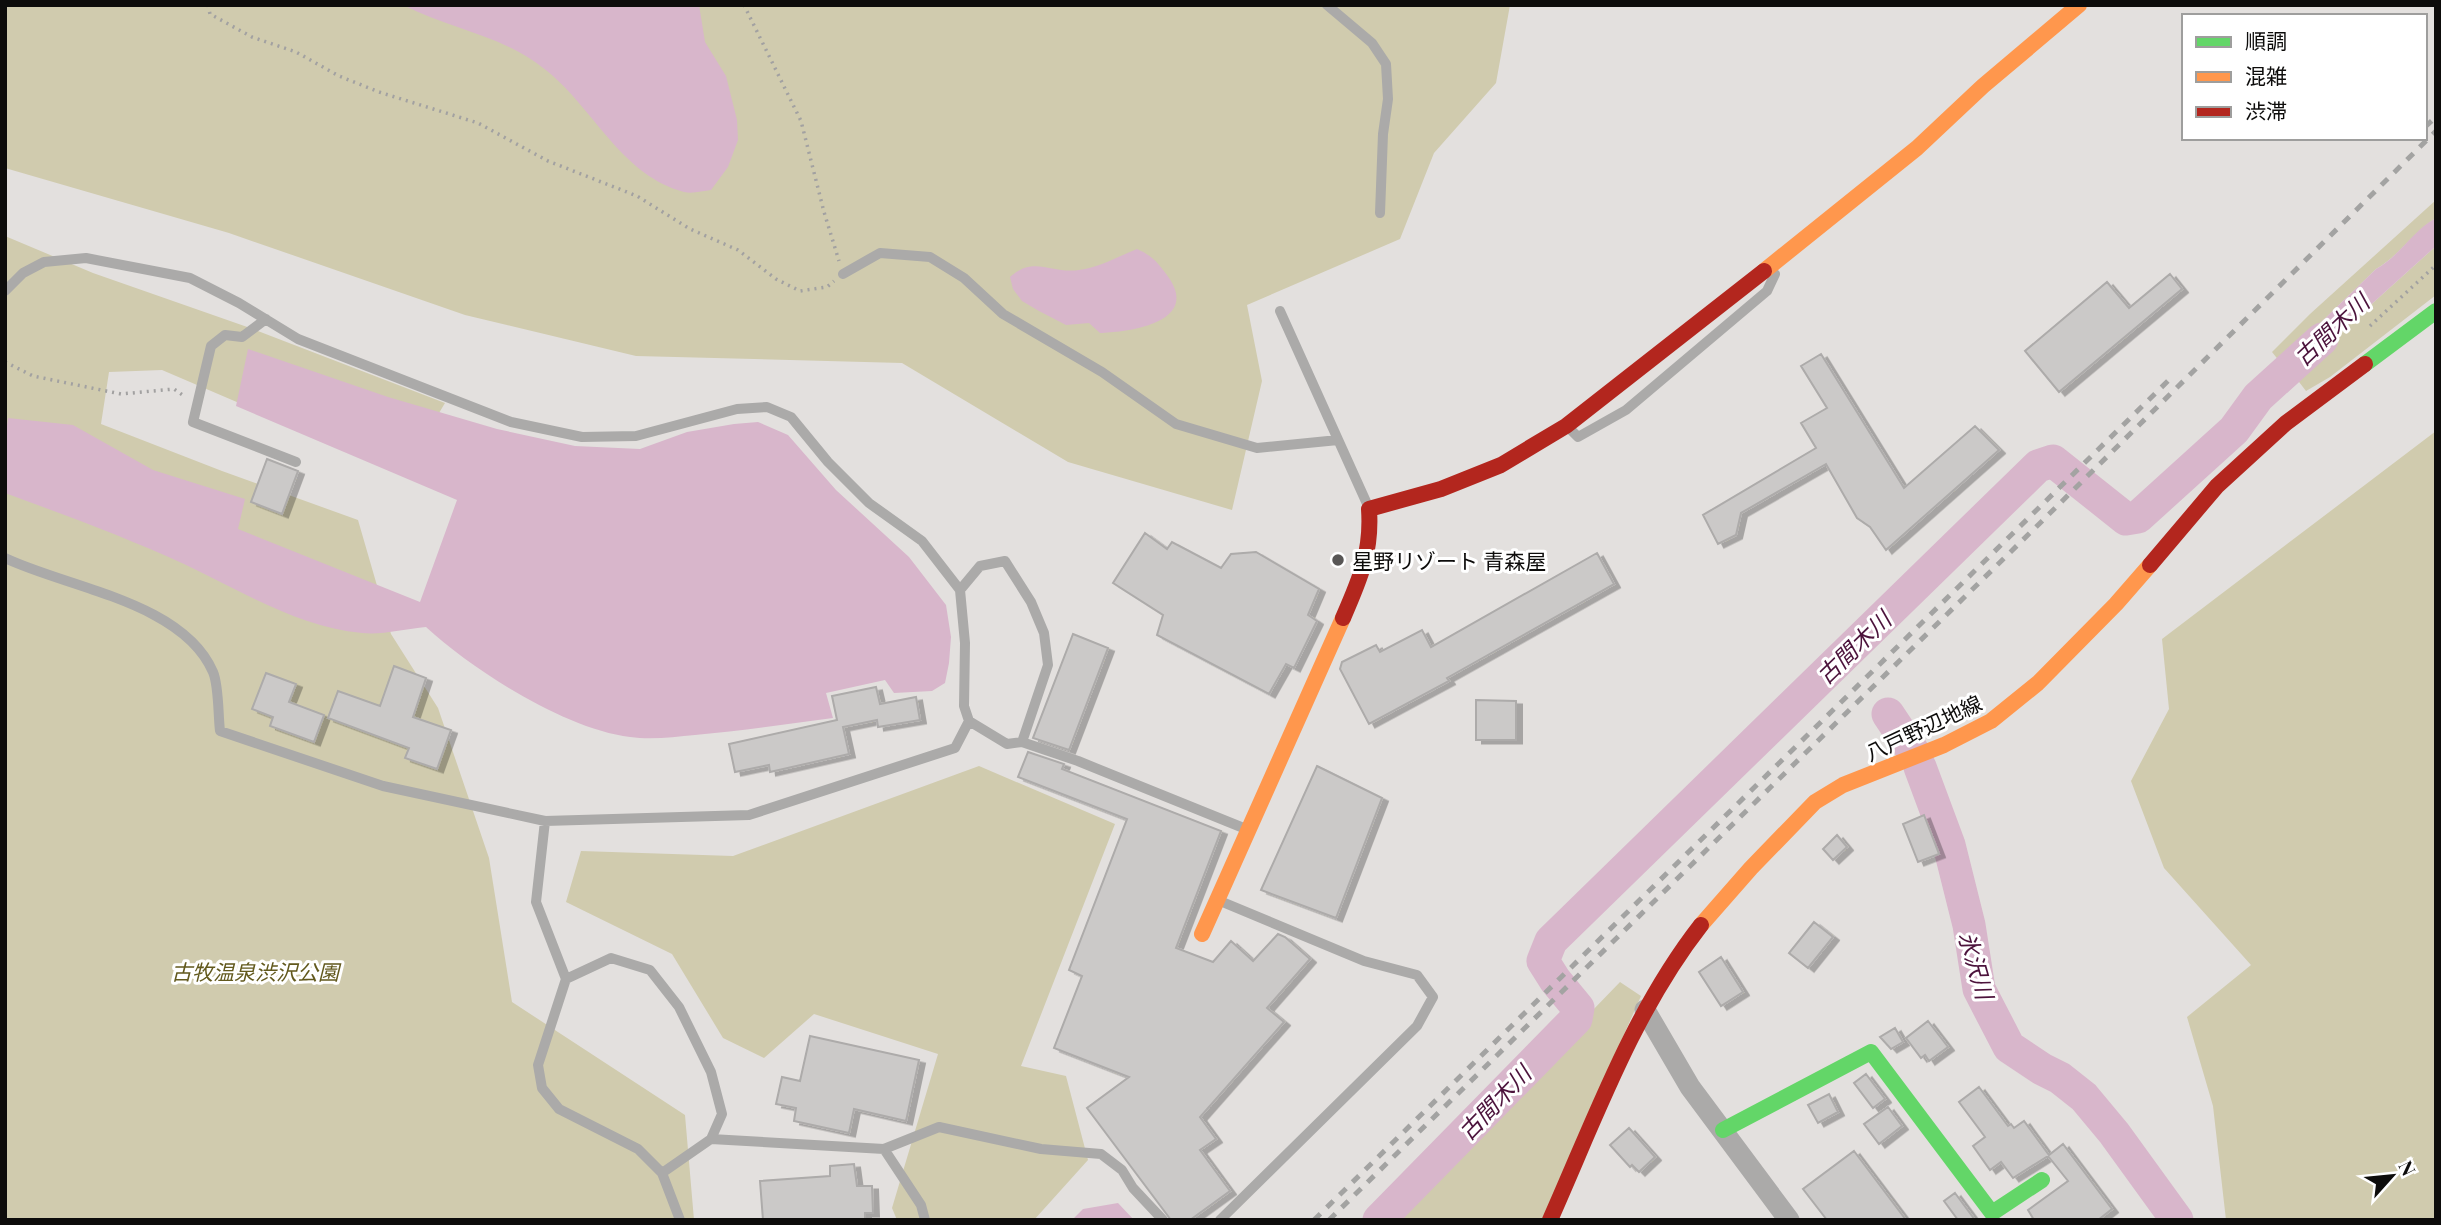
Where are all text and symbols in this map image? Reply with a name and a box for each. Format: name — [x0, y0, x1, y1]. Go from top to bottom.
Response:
legend — [2182, 14, 2427, 140]
text: 順調 — [2245, 26, 2287, 54]
text: 混雑 — [2245, 61, 2287, 89]
text: 渋滞 — [2245, 96, 2287, 124]
water label: 古間木川 — [2287, 284, 2377, 372]
place label: 星野リゾート 青森屋 — [1352, 546, 1546, 574]
marker: 星野リゾート 青森屋 — [1330, 552, 1346, 568]
water label: 古間木川 — [1809, 602, 1899, 690]
street label: 八戸野辺地線 — [1860, 688, 1986, 766]
water label: 氷沢川 — [1953, 928, 2002, 1005]
park label: 古牧温泉渋沢公園 — [171, 957, 342, 985]
water label: 古間木川 — [1451, 1056, 1539, 1146]
north arrow — [2357, 1141, 2427, 1211]
text: N — [2393, 1156, 2423, 1180]

